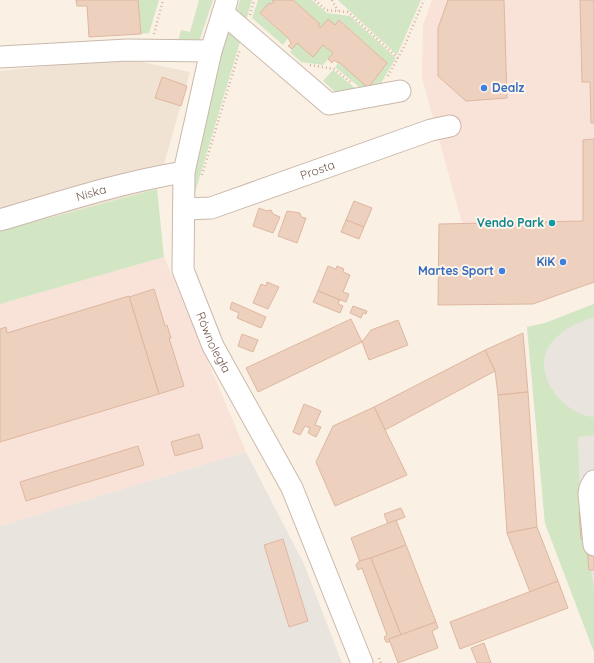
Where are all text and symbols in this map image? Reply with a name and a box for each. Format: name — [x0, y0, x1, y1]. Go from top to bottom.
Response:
place label: Dealz — [492, 80, 525, 95]
marker: Dealz — [479, 83, 489, 93]
street label: Prosta — [298, 157, 337, 183]
street label: Niska — [74, 181, 108, 204]
place label: Vendo Park — [477, 215, 544, 230]
marker: Vendo Park — [547, 218, 557, 228]
place label: KiK — [536, 254, 555, 269]
marker: KiK — [558, 257, 568, 267]
place label: Martes Sport — [418, 263, 494, 278]
marker: Martes Sport — [497, 266, 507, 276]
street label: Równoległa — [193, 310, 234, 375]

